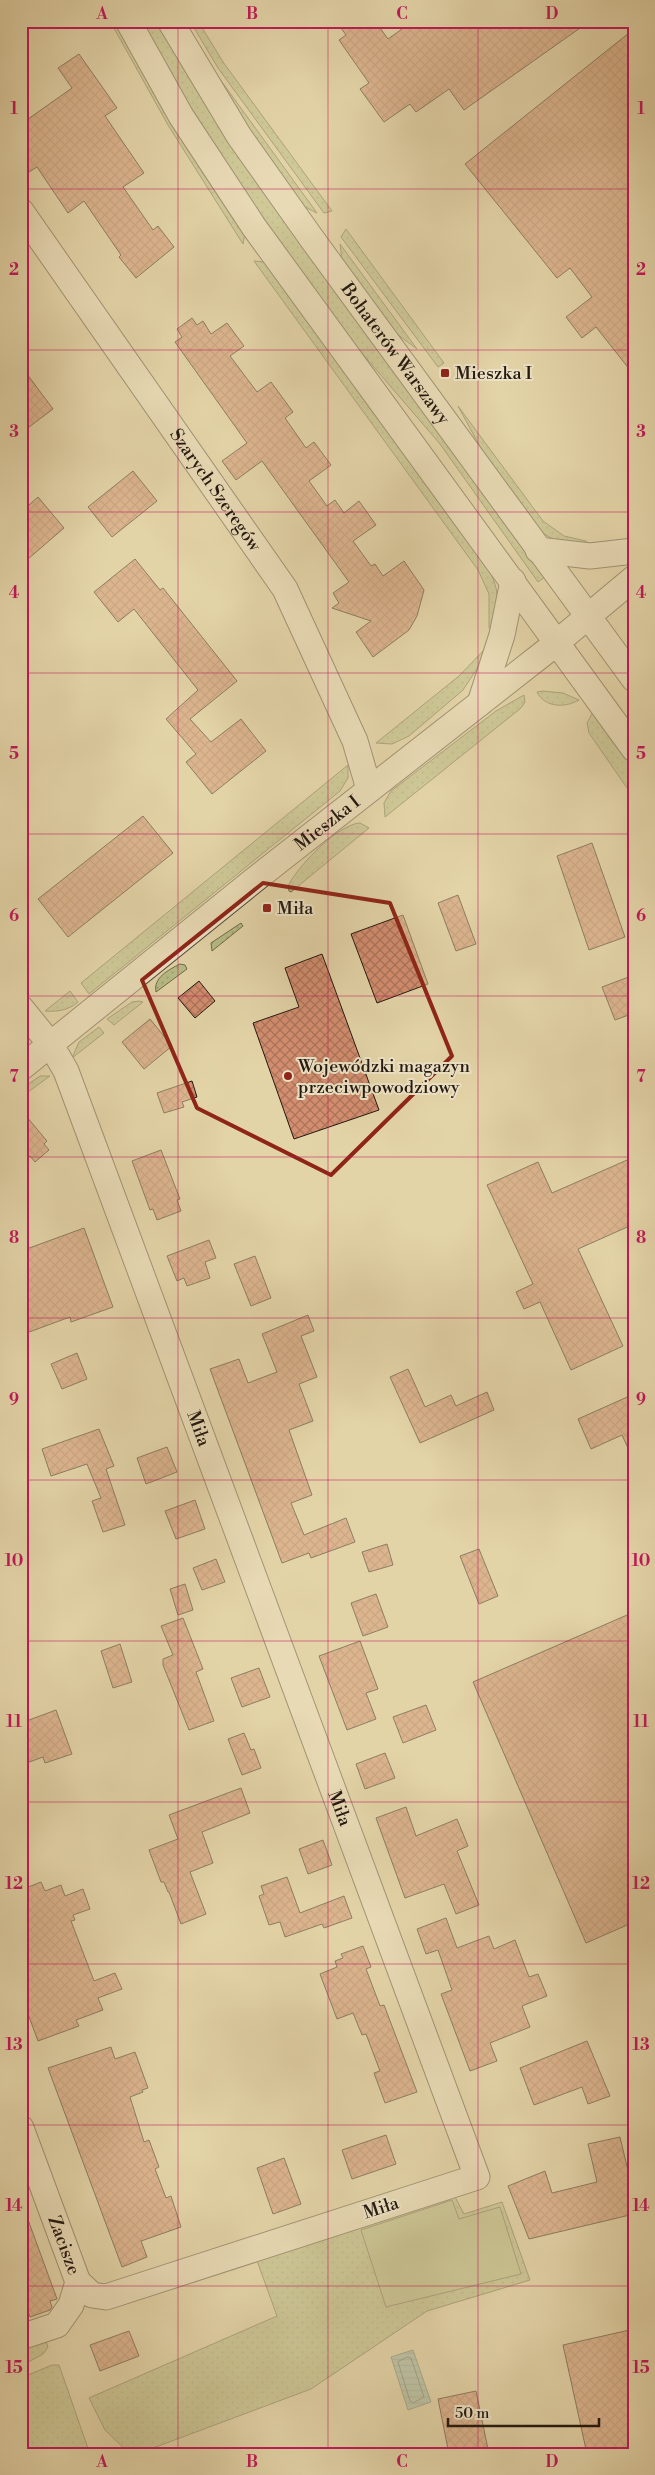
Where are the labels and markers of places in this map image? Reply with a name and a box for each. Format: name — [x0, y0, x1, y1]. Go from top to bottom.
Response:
place label: Mieszka I — [455, 362, 532, 385]
marker: Mieszka I — [439, 367, 451, 379]
place label: Miła — [277, 897, 314, 920]
marker: Miła — [261, 902, 273, 914]
place label: Wojewódzki magazyn przeciwpowodziowy — [297, 1055, 470, 1099]
marker: Wojewódzki magazyn przeciwpowodziowy — [282, 1070, 294, 1082]

